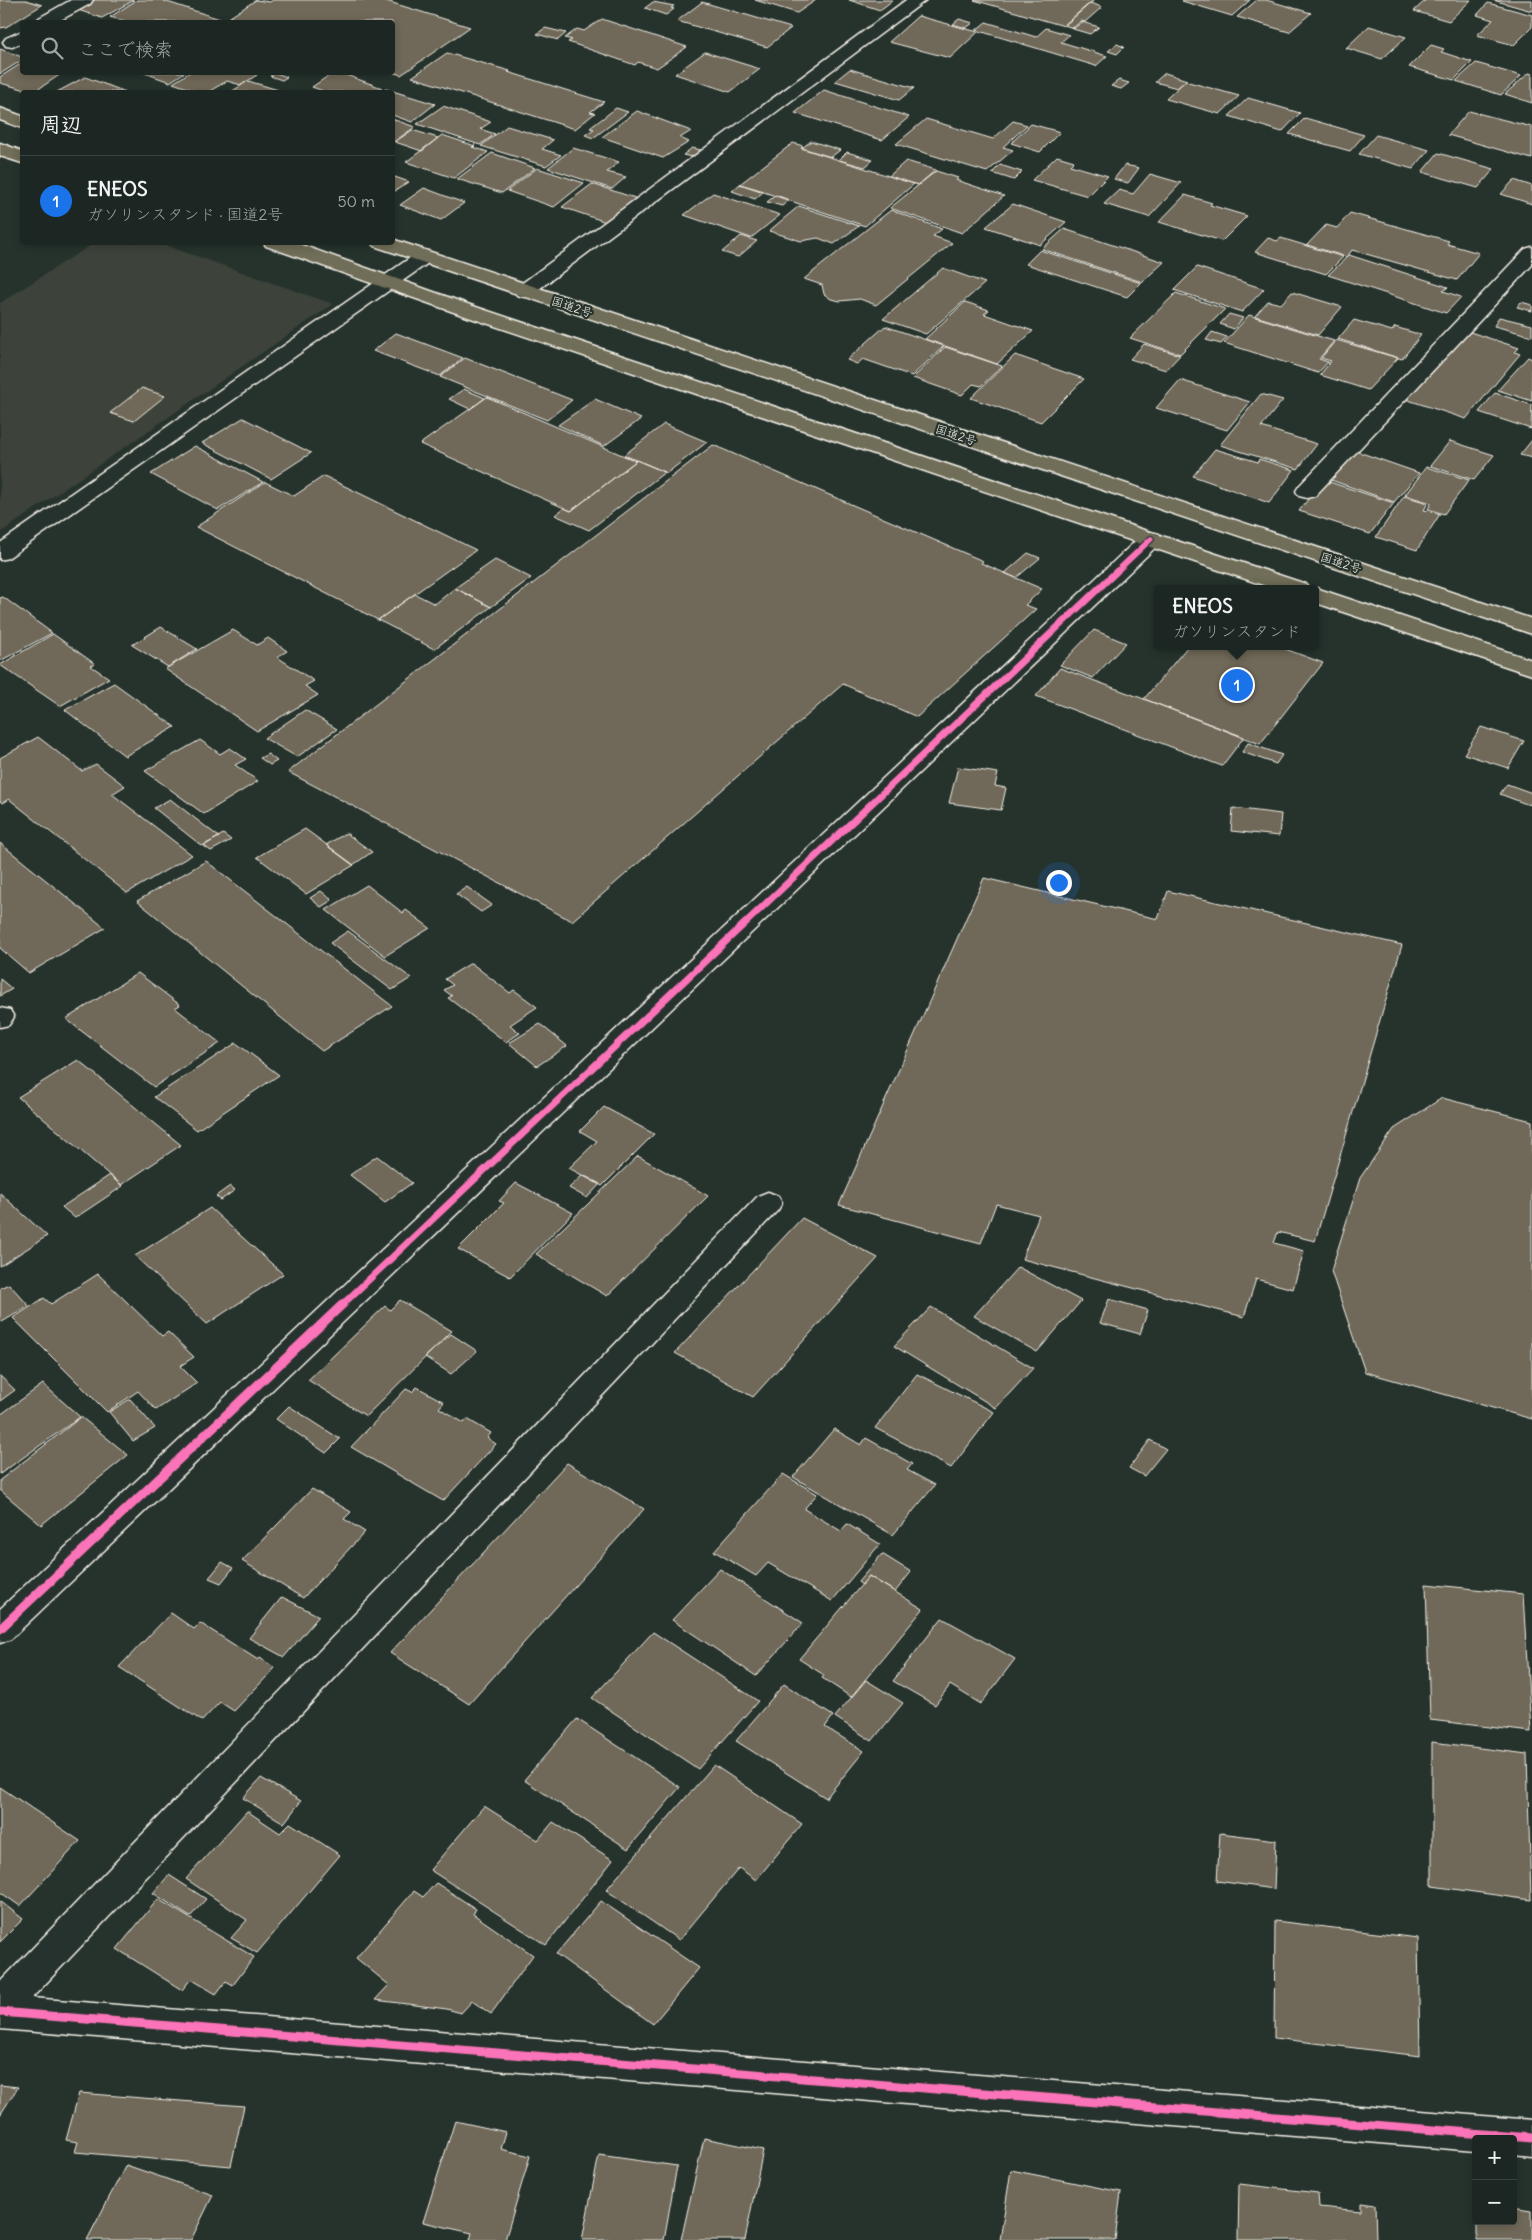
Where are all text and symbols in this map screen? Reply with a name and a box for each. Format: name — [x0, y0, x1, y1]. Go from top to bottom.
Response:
search box — [20, 20, 395, 75]
icon: search — [38, 34, 66, 62]
text: ここで検索 — [78, 37, 173, 61]
text: 周辺 — [40, 111, 82, 138]
text: ENEOS — [87, 177, 147, 201]
text: 1 — [53, 191, 59, 211]
text: 50 m — [337, 191, 375, 211]
text: ガソリンスタンド · 国道2号 — [87, 204, 283, 224]
street label: 国道2号 — [550, 293, 595, 320]
street label: 国道2号 — [934, 421, 979, 448]
street label: 国道2号 — [1319, 549, 1364, 576]
popup — [1154, 585, 1319, 650]
text: ENEOS — [1172, 594, 1233, 618]
text: ガソリンスタンド — [1172, 621, 1301, 641]
pin: 1 — [1221, 666, 1253, 704]
your location — [1046, 870, 1072, 896]
map controls — [1472, 2135, 1517, 2225]
button: + — [1472, 2135, 1517, 2180]
button: − — [1472, 2180, 1517, 2225]

